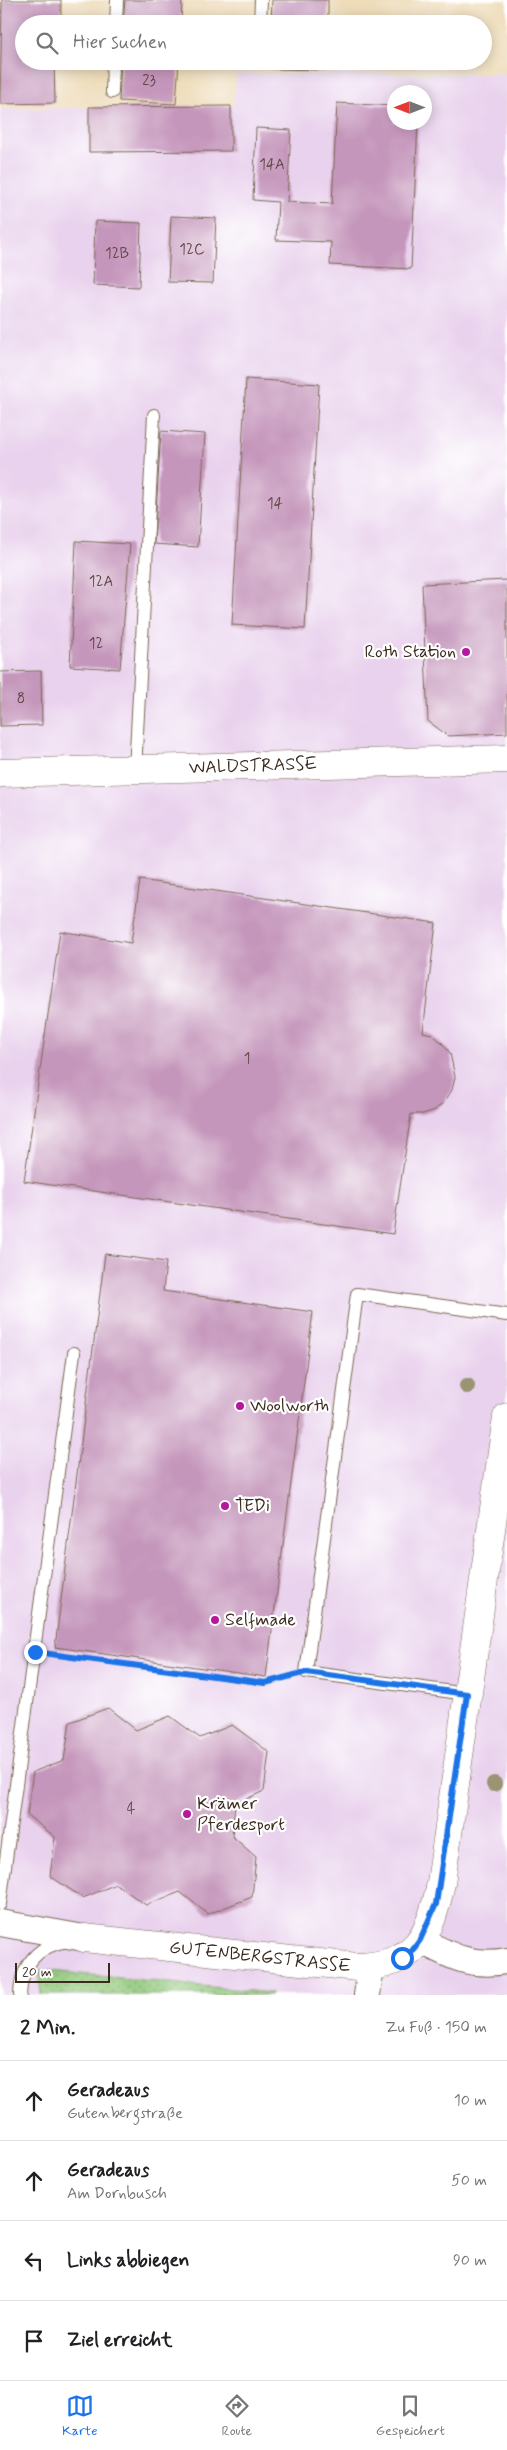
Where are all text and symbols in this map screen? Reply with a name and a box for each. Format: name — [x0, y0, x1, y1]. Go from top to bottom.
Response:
search box — [15, 15, 492, 70]
icon: search — [33, 29, 61, 57]
text: Hier suchen — [73, 30, 167, 55]
house number: 23 — [142, 71, 156, 91]
north arrow — [387, 85, 432, 130]
house number: 14A — [259, 155, 285, 175]
house number: 12C — [179, 240, 205, 260]
house number: 12B — [105, 244, 129, 264]
house number: 14 — [267, 494, 283, 514]
house number: 12A — [89, 572, 113, 592]
house number: 12 — [89, 634, 103, 654]
place label: Roth Station — [365, 640, 456, 664]
marker: Roth Station — [460, 646, 472, 658]
house number: 8 — [17, 689, 25, 709]
street label: WALDSTRASSE — [188, 752, 318, 780]
house number: 1 — [244, 1049, 250, 1069]
place label: Woolworth — [250, 1394, 329, 1418]
marker: Woolworth — [234, 1400, 246, 1412]
place label: TEDi — [235, 1494, 270, 1518]
marker: TEDi — [219, 1500, 231, 1512]
place label: Selfmade — [225, 1608, 296, 1632]
marker: Selfmade — [209, 1614, 221, 1626]
route end — [24, 1641, 47, 1664]
place label: Krämer Pferdesport — [197, 1792, 285, 1837]
house number: 4 — [127, 1799, 136, 1819]
marker: Krämer Pferdesport — [181, 1808, 193, 1820]
street label: GUTENBERGSTRASSE — [168, 1936, 352, 1978]
route start — [391, 1947, 414, 1970]
scale bar — [15, 1960, 110, 1983]
text: 20 m — [22, 1963, 52, 1981]
text: 2 Min. — [20, 2014, 75, 2042]
text: Zu Fuß · 150 m — [385, 2017, 487, 2038]
text: Geradeaus — [67, 2078, 149, 2103]
icon: ahead — [20, 2087, 48, 2115]
text: 10 m — [454, 2090, 487, 2111]
text: Gutenbergstraße — [67, 2103, 183, 2124]
text: Geradeaus — [67, 2158, 149, 2183]
icon: ahead — [20, 2167, 48, 2195]
text: 50 m — [451, 2170, 487, 2191]
text: Am Dornbusch — [67, 2183, 167, 2204]
icon: left — [20, 2247, 48, 2275]
text: Links abbiegen — [67, 2248, 189, 2273]
text: 90 m — [453, 2250, 487, 2271]
icon: arrive — [20, 2327, 48, 2355]
text: Ziel erreicht — [67, 2328, 172, 2353]
tab: Karte — [62, 2392, 98, 2440]
tab: Route — [221, 2392, 252, 2440]
tab: Gespeichert — [376, 2392, 445, 2440]

